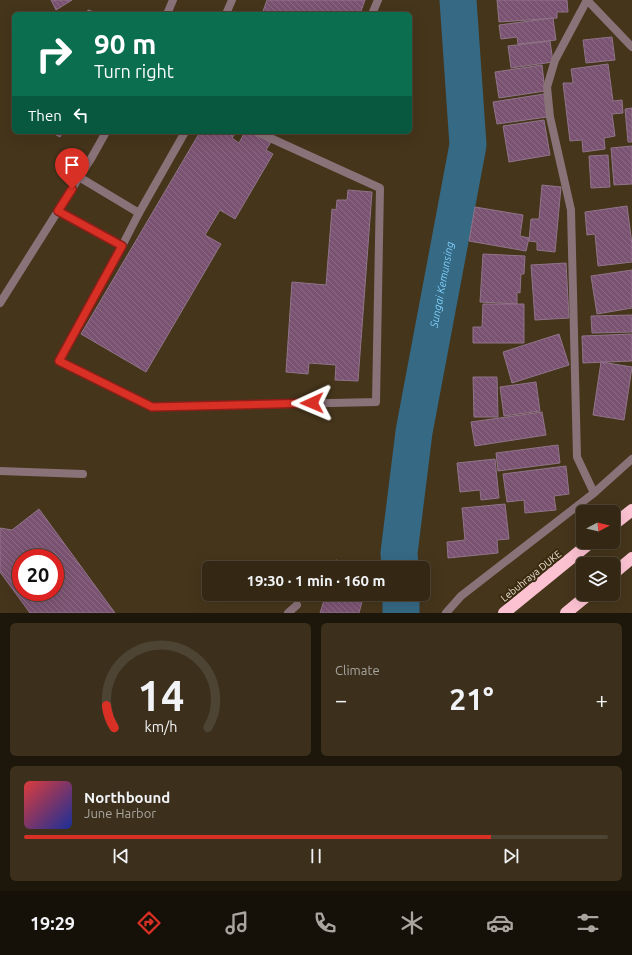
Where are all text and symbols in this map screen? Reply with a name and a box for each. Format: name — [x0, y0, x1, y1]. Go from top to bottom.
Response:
icon: right — [28, 28, 80, 80]
text: 90 m — [94, 28, 156, 59]
text: Turn right — [94, 61, 174, 81]
icon: left — [70, 104, 92, 126]
text: Then — [28, 107, 62, 124]
pin — [55, 148, 89, 189]
icon: arrive — [61, 154, 83, 176]
water label: Sungai Kemunsing — [428, 240, 456, 330]
position arrow — [291, 382, 333, 424]
north arrow — [576, 505, 620, 549]
map controls — [576, 505, 620, 601]
street label: Lebuhraya DUKE — [499, 548, 564, 604]
speed limit sign: 20 — [12, 549, 64, 601]
button: layers — [576, 557, 620, 601]
text: 19:30 · 1 min · 160 m — [247, 572, 385, 589]
text: Climate — [335, 663, 380, 677]
text: 14 — [137, 671, 184, 718]
text: 21° — [449, 682, 494, 716]
text: − — [335, 687, 347, 712]
text: + — [596, 687, 608, 712]
text: km/h — [144, 718, 177, 734]
text: Northbound — [84, 789, 170, 806]
text: June Harbor — [84, 806, 156, 820]
icon: previous — [110, 845, 132, 867]
icon: pause — [305, 845, 327, 867]
icon: next — [500, 845, 522, 867]
icon: directions — [135, 909, 163, 937]
icon: music — [223, 909, 251, 937]
icon: phone — [311, 909, 339, 937]
icon: climate — [398, 909, 426, 937]
icon: car — [486, 909, 514, 937]
icon: filters — [574, 909, 602, 937]
text: 19:29 — [30, 913, 75, 933]

